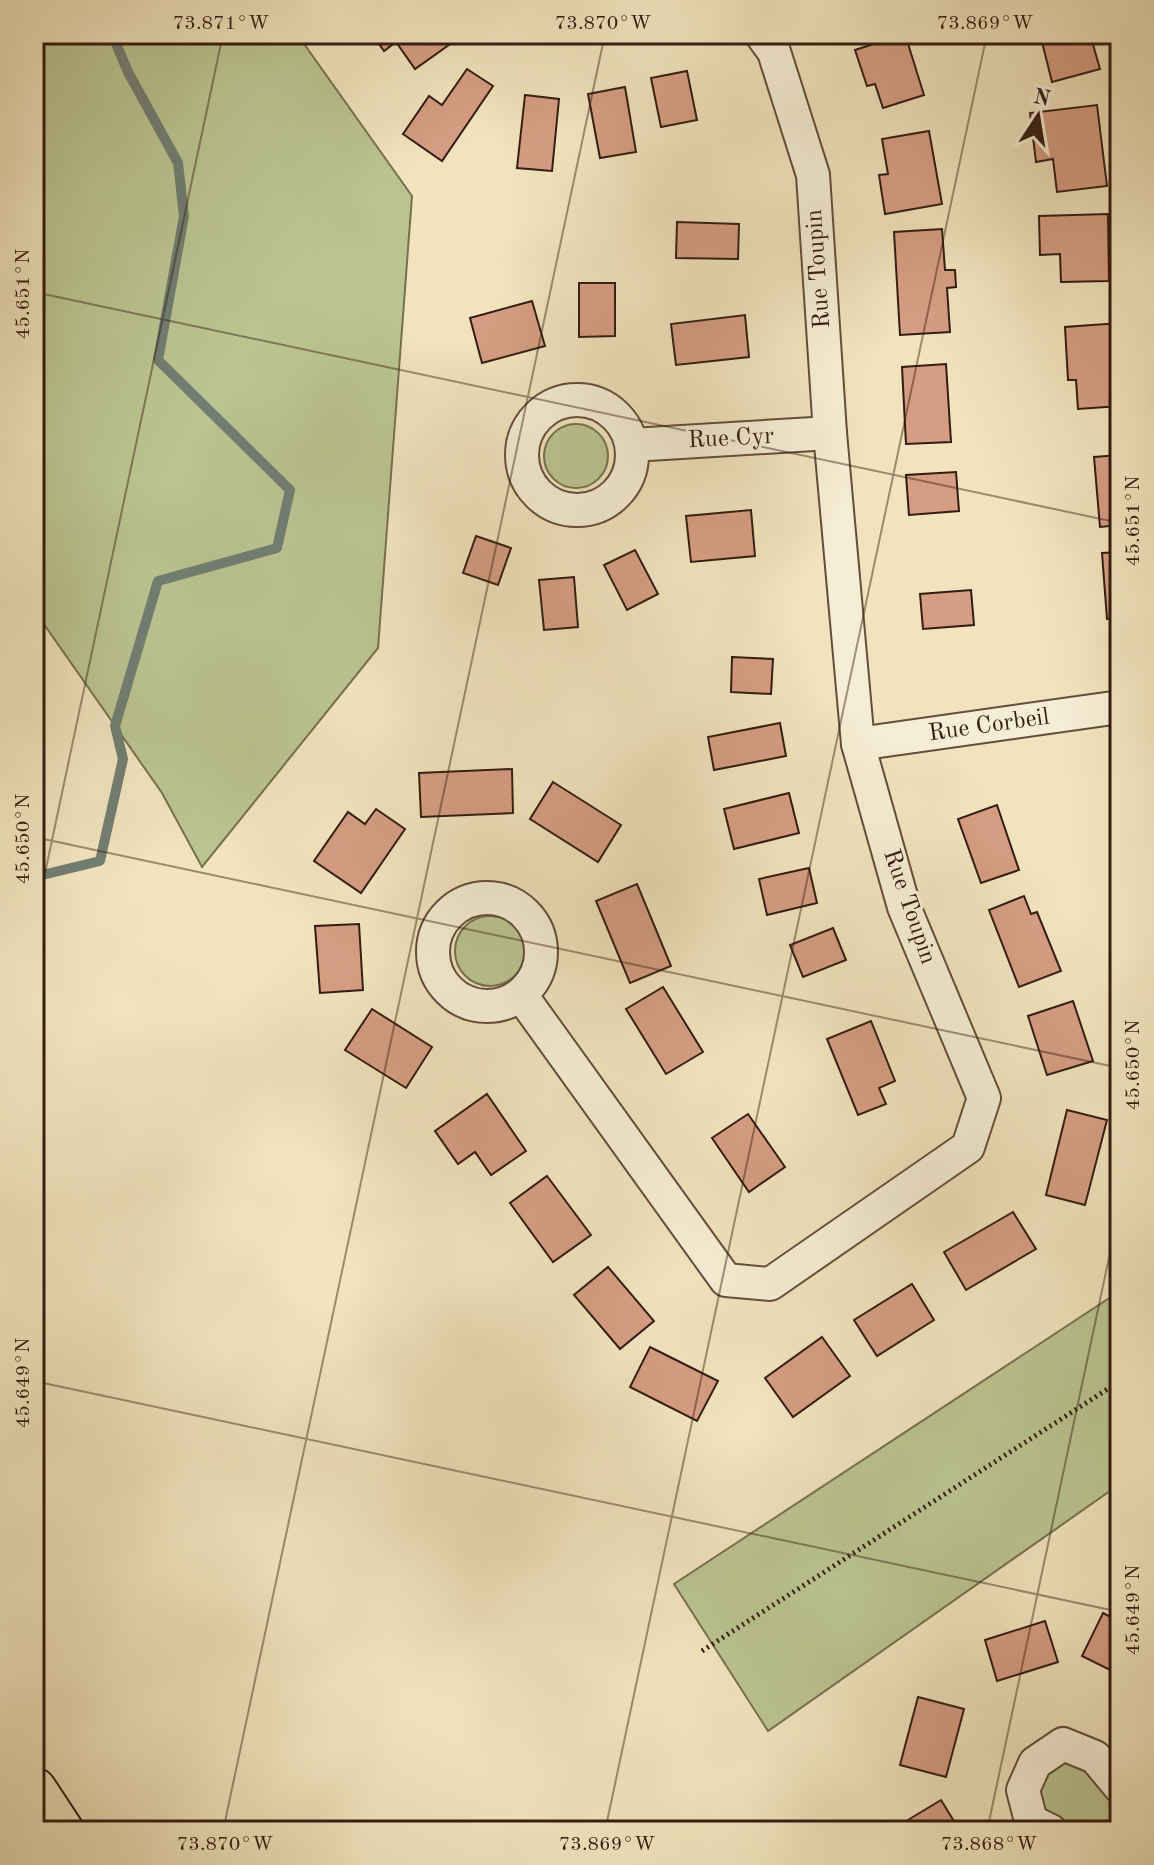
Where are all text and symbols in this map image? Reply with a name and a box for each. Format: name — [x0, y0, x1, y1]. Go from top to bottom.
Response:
text: 73.871°W — [173, 14, 269, 34]
text: 73.870°W — [555, 14, 651, 34]
text: 73.869°W — [937, 14, 1033, 34]
north arrow — [998, 76, 1078, 156]
text: N — [1031, 86, 1052, 111]
street label: Rue Toupin — [803, 208, 835, 330]
text: 45.651°N — [14, 249, 34, 339]
street label: Rue Cyr — [687, 425, 775, 453]
text: 45.651°N — [1124, 476, 1144, 566]
street label: Rue Corbeil — [927, 706, 1051, 746]
text: 45.650°N — [14, 794, 34, 884]
street label: Rue Toupin — [878, 846, 940, 968]
text: 45.650°N — [1124, 1020, 1144, 1110]
text: 45.649°N — [14, 1338, 34, 1428]
text: 45.649°N — [1124, 1565, 1144, 1655]
text: 73.870°W — [177, 1835, 273, 1855]
text: 73.869°W — [559, 1835, 655, 1855]
text: 73.868°W — [941, 1835, 1037, 1855]

